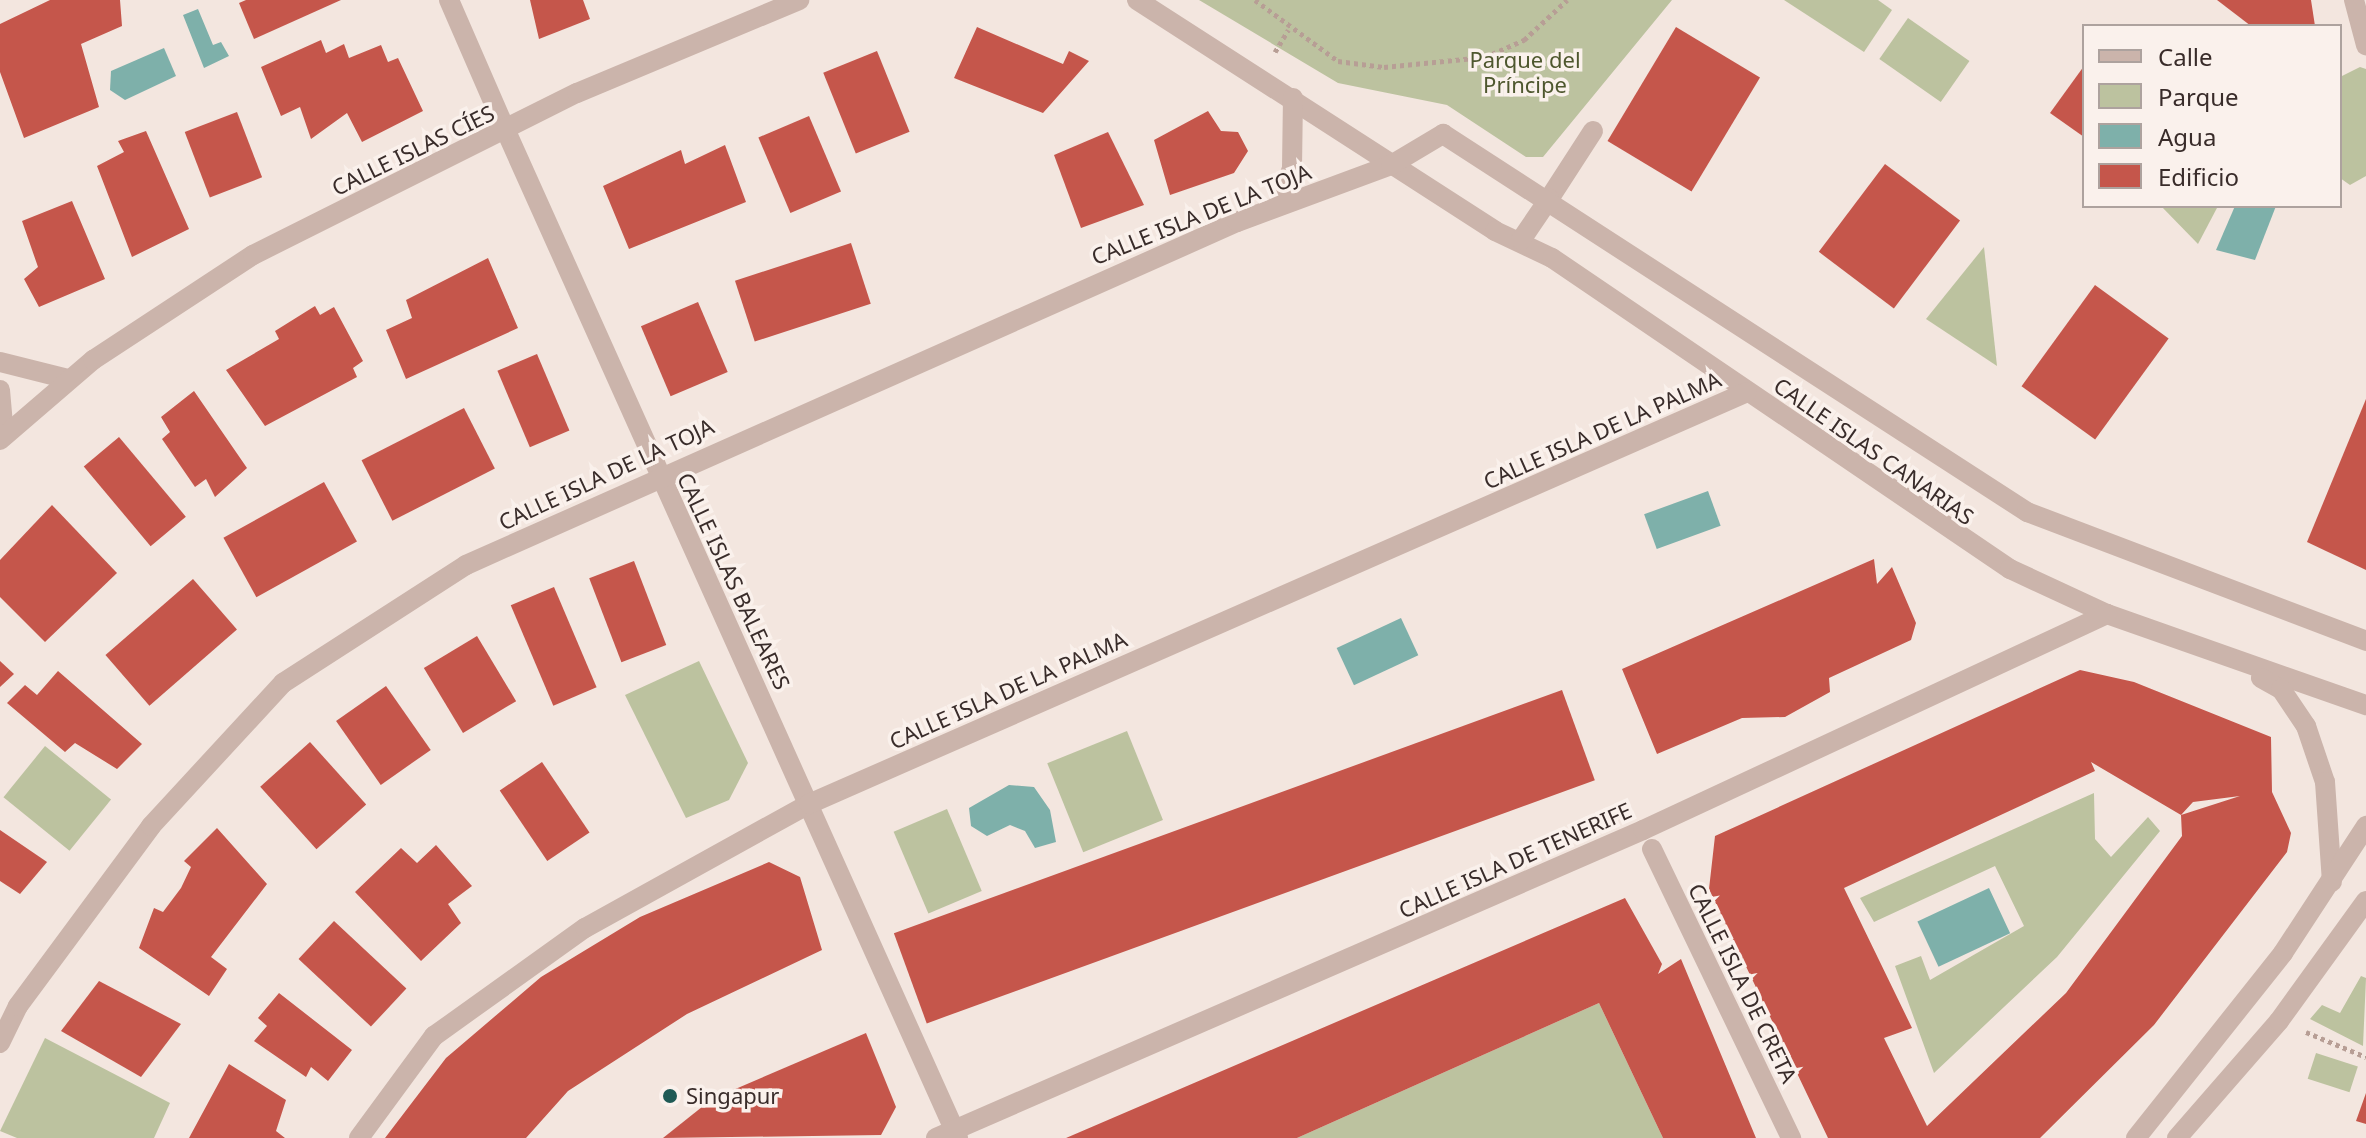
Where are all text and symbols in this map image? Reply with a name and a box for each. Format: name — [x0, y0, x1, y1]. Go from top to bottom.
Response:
legend — [2082, 24, 2342, 208]
text: Calle — [2158, 40, 2213, 73]
park label: Parque del Príncipe — [1469, 46, 1581, 98]
text: Parque — [2158, 80, 2239, 113]
street label: CALLE ISLAS CÍES — [327, 99, 499, 201]
text: Agua — [2158, 120, 2216, 153]
street label: CALLE ISLA DE LA TOJA — [1087, 158, 1315, 270]
text: Edificio — [2158, 160, 2239, 193]
street label: CALLE ISLA DE LA PALMA — [1479, 366, 1725, 494]
street label: CALLE ISLAS CANARIAS — [1769, 372, 1979, 530]
street label: CALLE ISLA DE LA TOJA — [494, 413, 718, 535]
street label: CALLE ISLAS BALEARES — [672, 468, 796, 694]
street label: CALLE ISLA DE LA PALMA — [885, 626, 1131, 754]
street label: CALLE ISLA DE TENERIFE — [1395, 797, 1635, 923]
street label: CALLE ISLA DE CRETA — [1683, 879, 1803, 1087]
place label: Singapur — [686, 1083, 779, 1109]
marker: Singapur — [661, 1087, 679, 1105]

